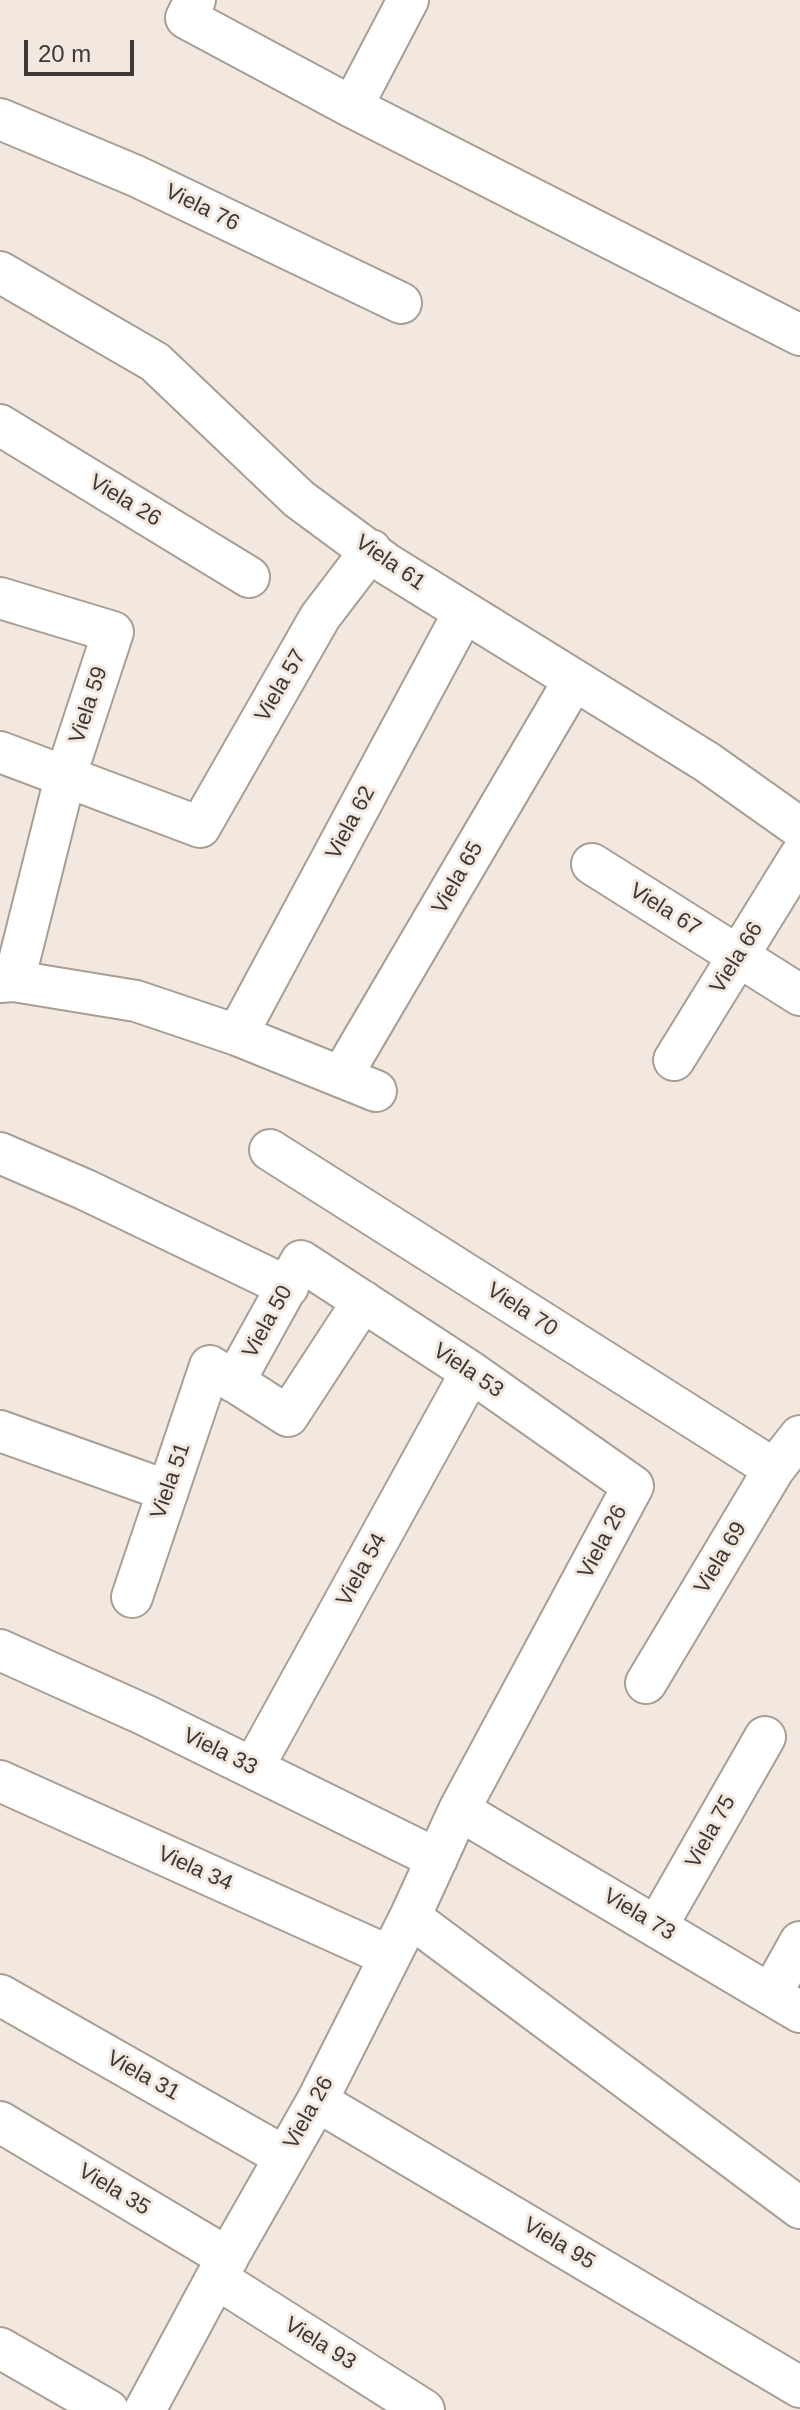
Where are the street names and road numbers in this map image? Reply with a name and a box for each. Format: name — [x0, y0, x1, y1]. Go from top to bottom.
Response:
street label: Viela 76 — [161, 179, 243, 237]
street label: Viela 26 — [84, 469, 166, 533]
street label: Viela 61 — [350, 530, 430, 596]
street label: Viela 57 — [250, 645, 312, 727]
street label: Viela 59 — [64, 663, 114, 747]
street label: Viela 62 — [321, 782, 381, 864]
street label: Viela 65 — [427, 837, 489, 919]
street label: Viela 67 — [624, 878, 706, 942]
street label: Viela 66 — [705, 917, 769, 999]
street label: Viela 70 — [482, 1277, 562, 1343]
street label: Viela 50 — [237, 1281, 299, 1363]
street label: Viela 53 — [428, 1338, 508, 1404]
street label: Viela 51 — [146, 1439, 196, 1523]
street label: Viela 26 — [573, 1501, 633, 1583]
street label: Viela 69 — [689, 1517, 753, 1599]
street label: Viela 54 — [331, 1529, 393, 1611]
street label: Viela 33 — [179, 1723, 261, 1781]
street label: Viela 75 — [680, 1791, 742, 1873]
street label: Viela 34 — [153, 1841, 237, 1897]
street label: Viela 73 — [598, 1883, 680, 1947]
street label: Viela 31 — [102, 2045, 184, 2107]
street label: Viela 26 — [278, 2072, 340, 2154]
street label: Viela 35 — [73, 2158, 155, 2222]
street label: Viela 95 — [518, 2212, 600, 2276]
street label: Viela 93 — [279, 2312, 361, 2376]

